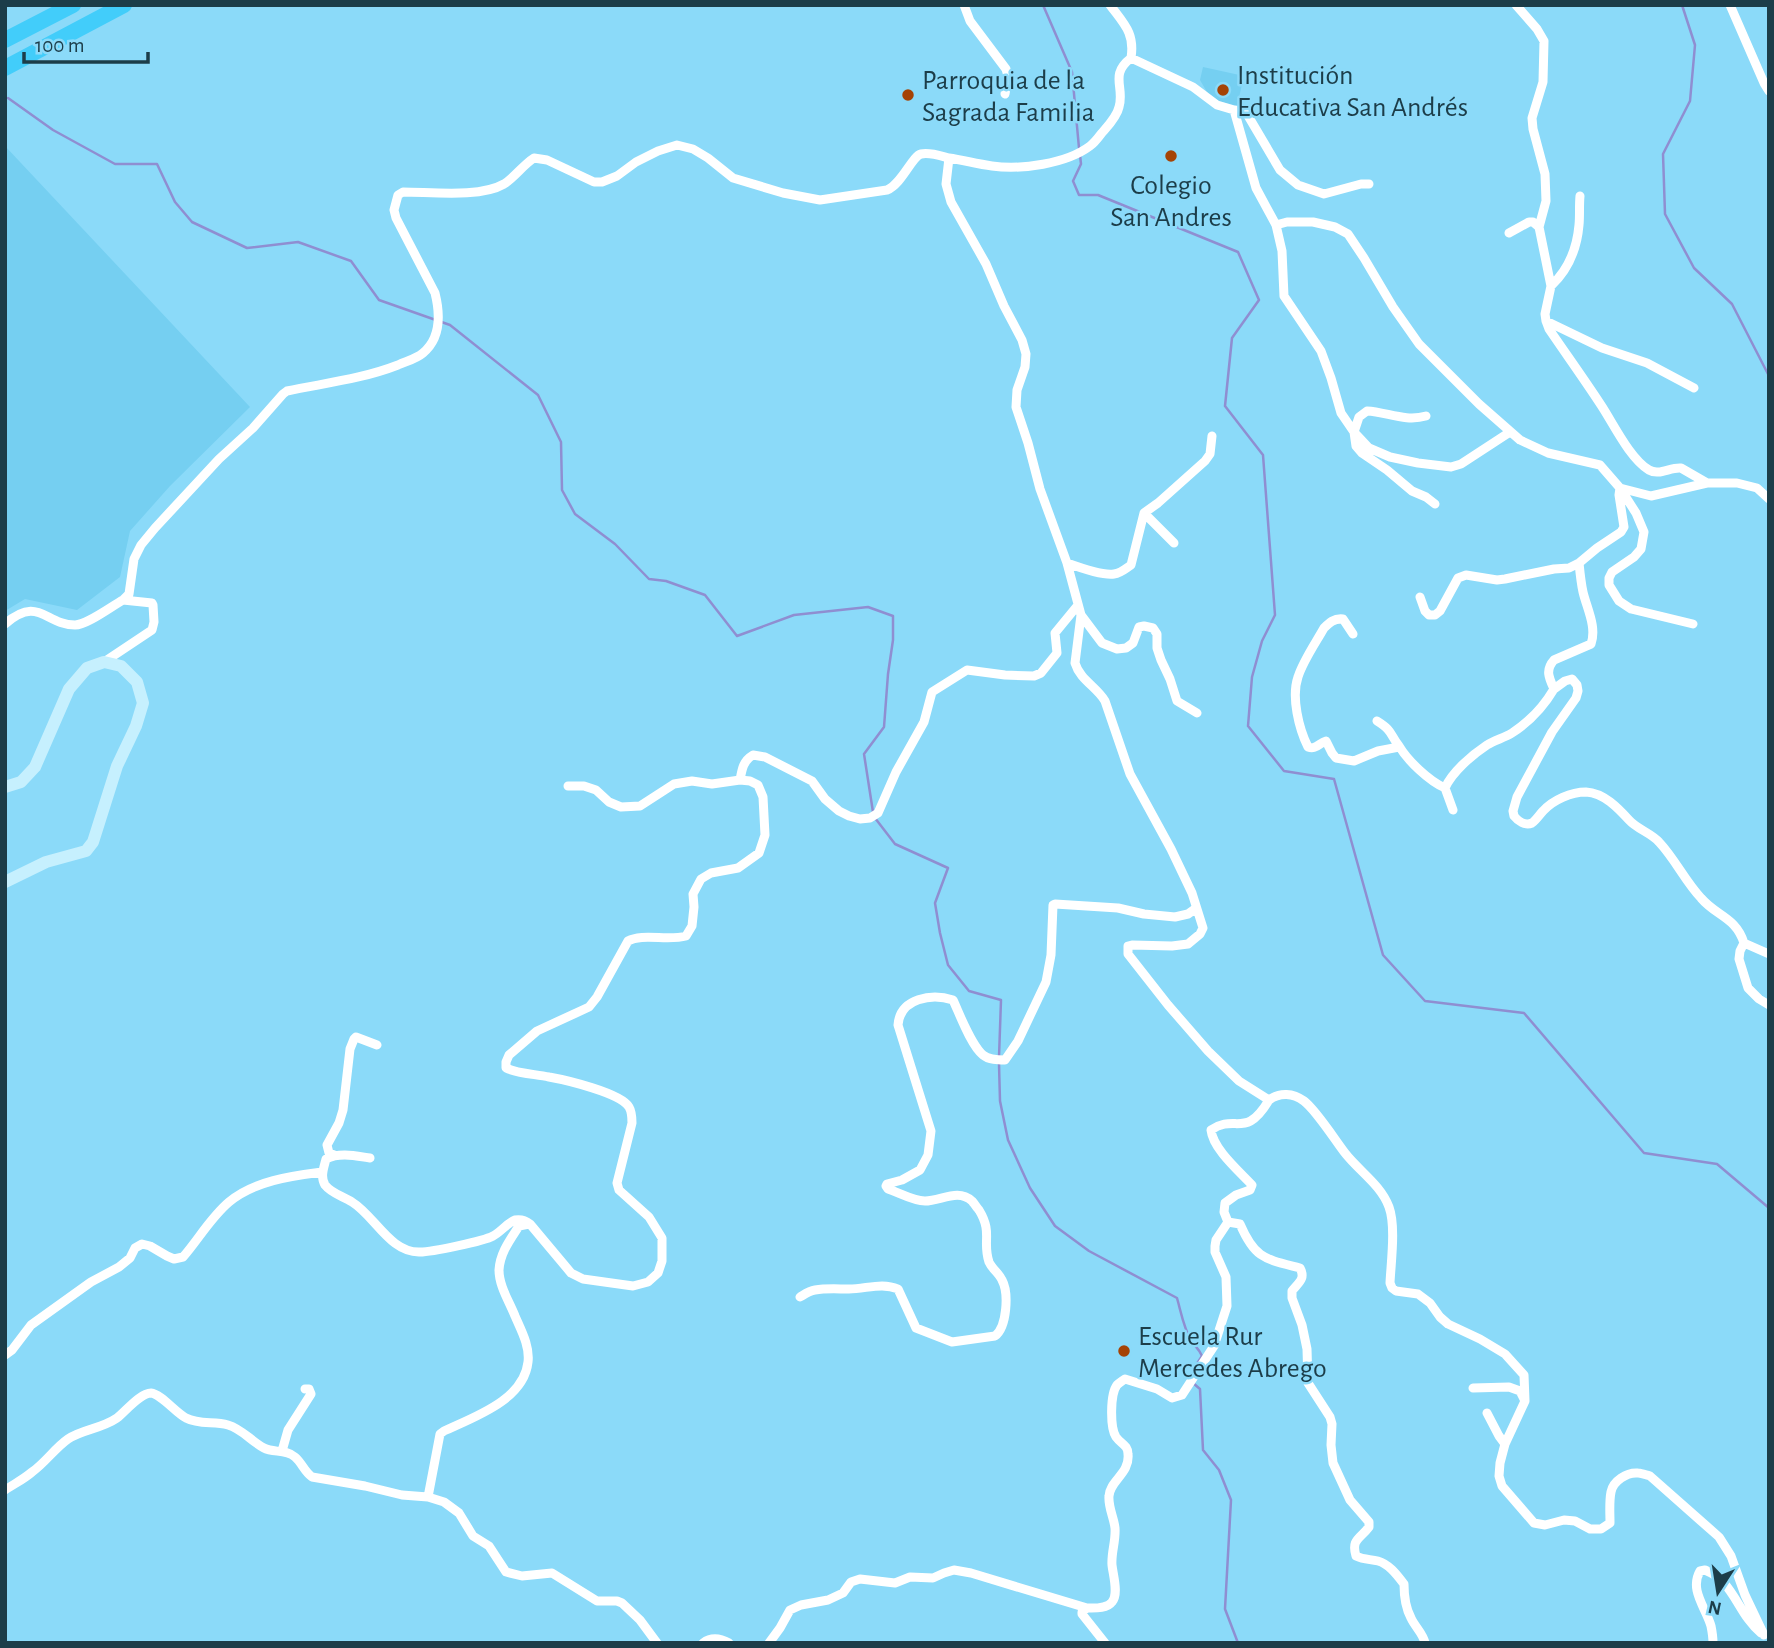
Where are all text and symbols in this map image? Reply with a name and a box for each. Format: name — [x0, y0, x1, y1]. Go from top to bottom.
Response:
scale bar — [24, 21, 149, 65]
text: 100 m — [35, 35, 85, 56]
place label: Institución Educativa San Andrés — [1237, 62, 1468, 122]
place label: Parroquia de la Sagrada Familia — [922, 67, 1095, 127]
marker: Institución Educativa San Andrés — [1215, 82, 1231, 98]
marker: Parroquia de la Sagrada Familia — [900, 87, 916, 103]
marker: Colegio San Andres — [1163, 148, 1179, 164]
place label: Colegio San Andres — [1110, 172, 1232, 232]
place label: Escuela Rur Mercedes Abrego — [1138, 1323, 1327, 1383]
marker: Escuela Rur Mercedes Abrego — [1116, 1343, 1132, 1359]
north arrow — [1683, 1557, 1753, 1627]
text: N — [1706, 1596, 1723, 1618]

